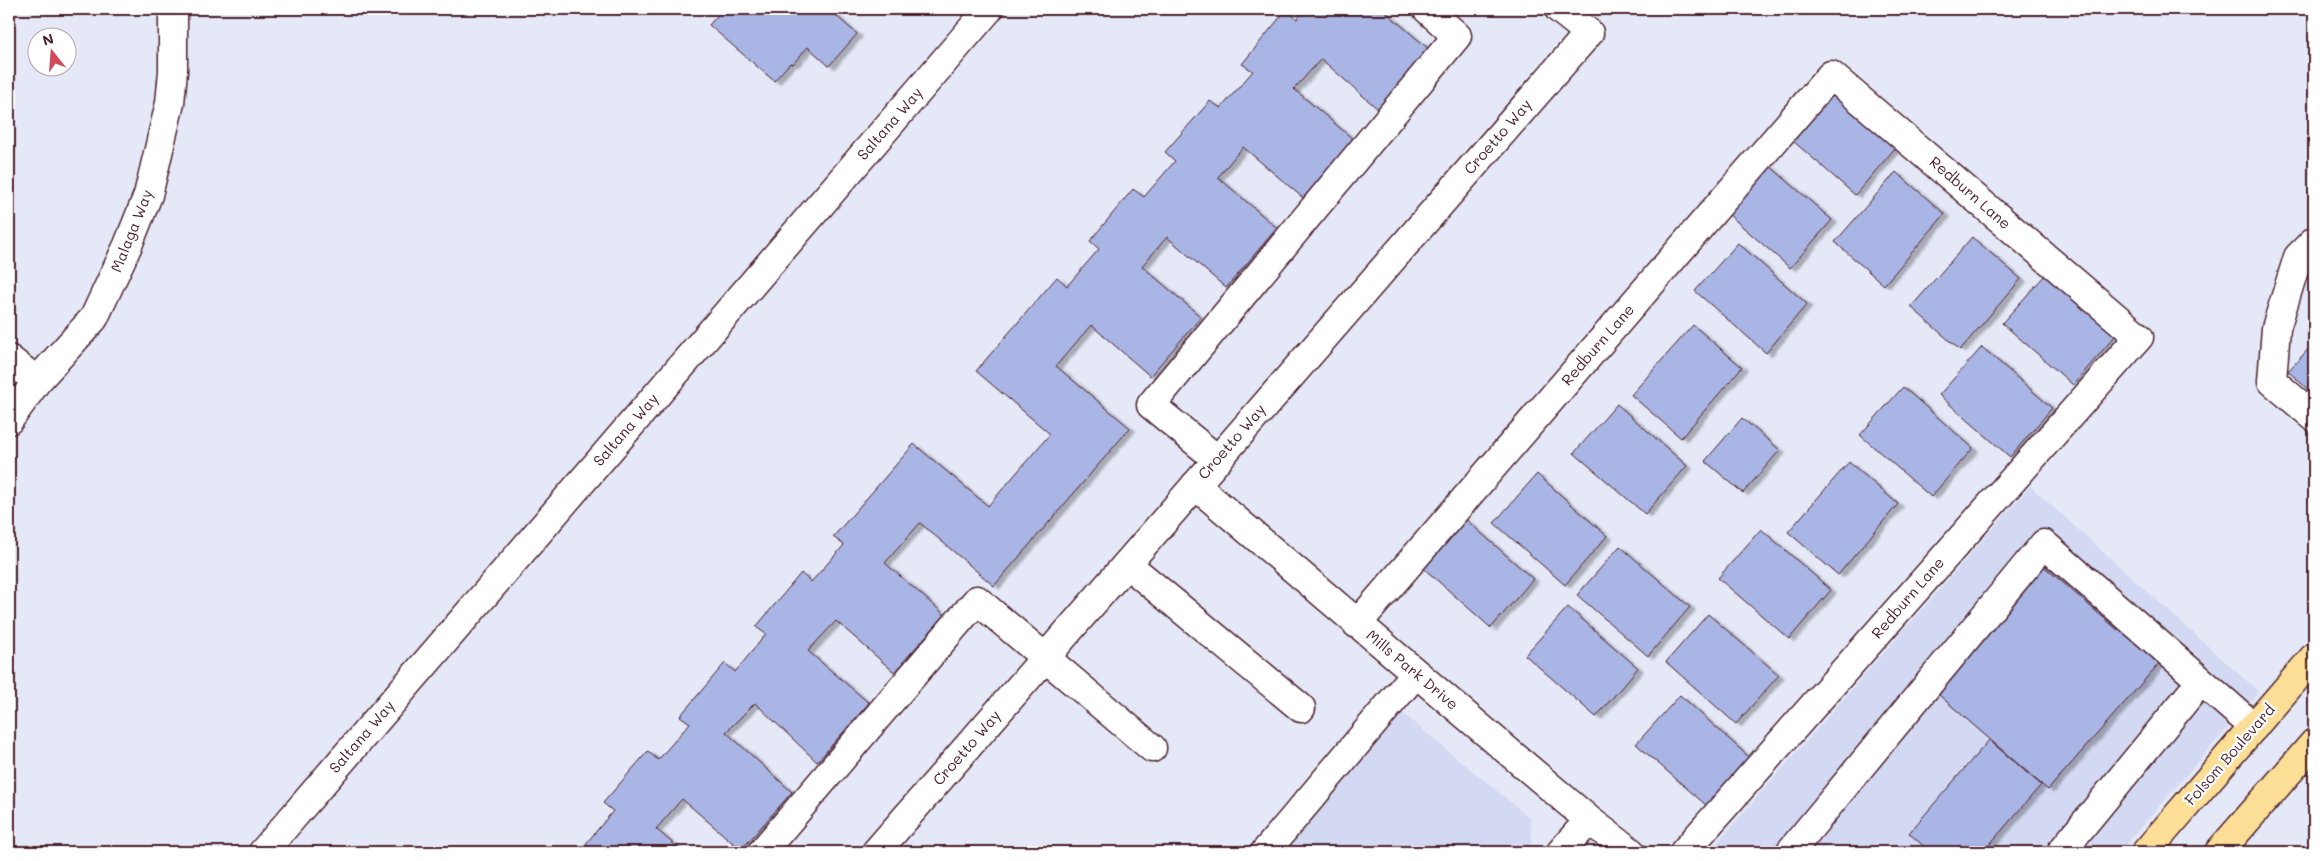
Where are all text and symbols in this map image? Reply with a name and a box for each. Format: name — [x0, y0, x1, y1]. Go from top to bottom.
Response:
north arrow — [28, 28, 78, 78]
text: N — [40, 28, 56, 50]
street label: Saltana Way — [852, 83, 927, 164]
street label: Croetto Way — [1459, 94, 1536, 178]
street label: Redburn Lane — [1926, 151, 2016, 233]
street label: Malaga Way — [105, 186, 157, 275]
street label: Redburn Lane — [1556, 299, 1638, 389]
street label: Saltana Way — [588, 389, 663, 470]
street label: Croetto Way — [1193, 399, 1270, 483]
street label: Redburn Lane — [1866, 552, 1948, 642]
street label: Mills Park Drive — [1362, 625, 1463, 714]
street label: Saltana Way — [324, 696, 399, 777]
street label: Folsom Boulevard — [2180, 700, 2279, 809]
street label: Croetto Way — [928, 705, 1005, 789]

